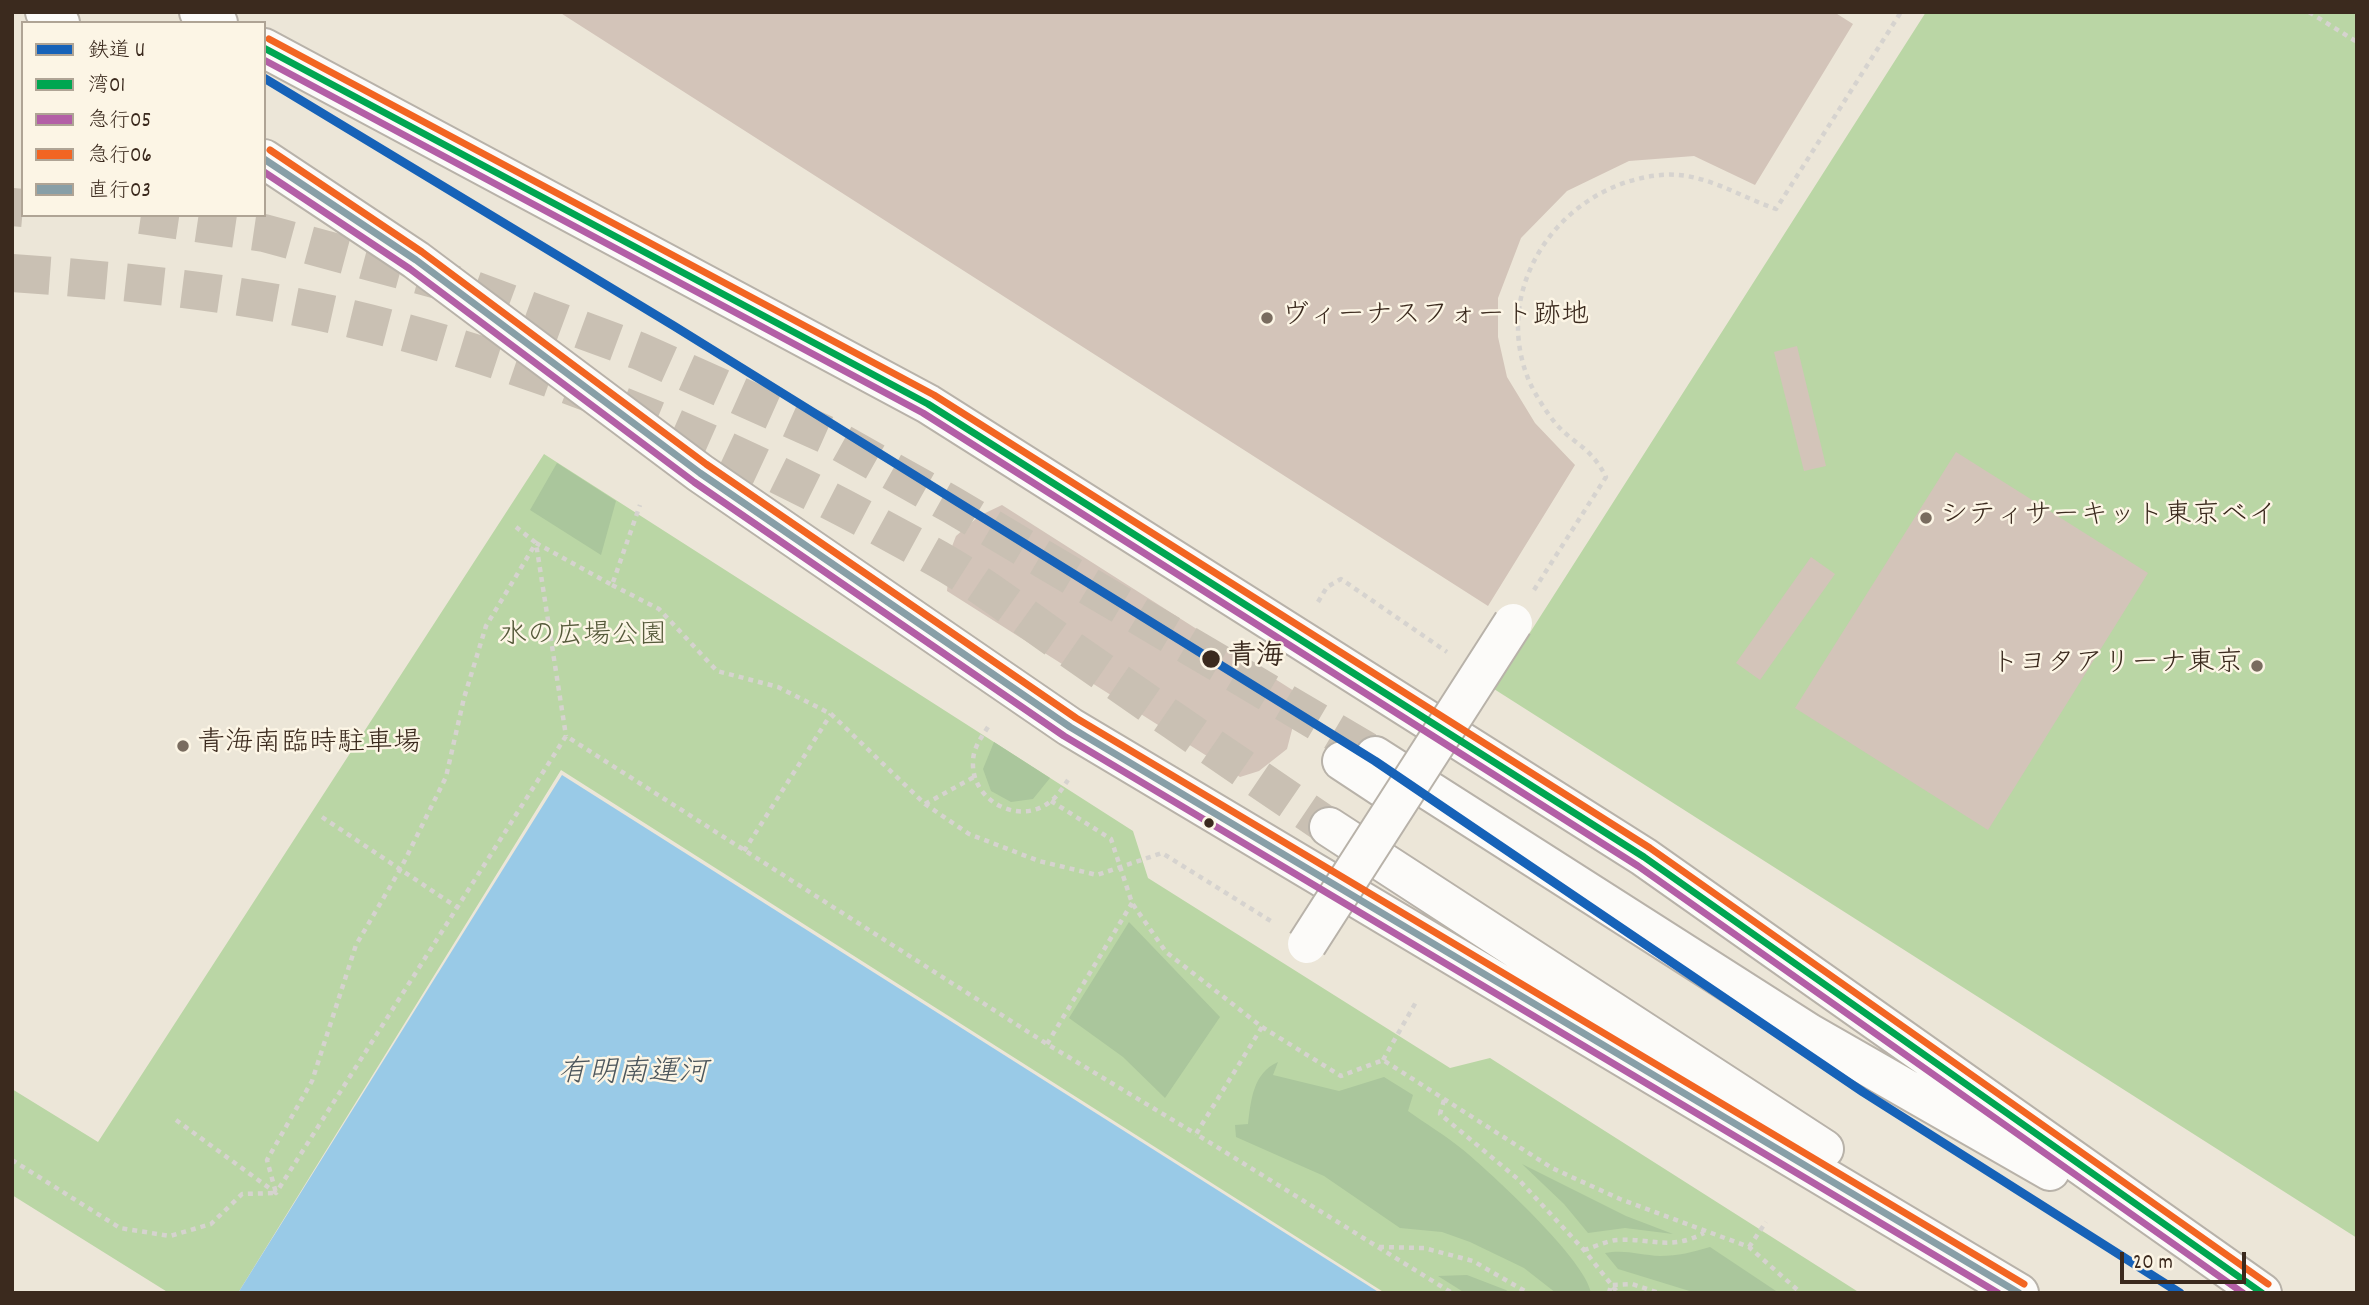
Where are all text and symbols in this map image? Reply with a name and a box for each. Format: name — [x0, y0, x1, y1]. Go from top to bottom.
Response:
legend — [21, 21, 266, 217]
text: 鉄道 U — [88, 37, 145, 67]
text: 湾01 — [88, 72, 125, 102]
text: 急行05 — [88, 107, 151, 137]
text: 急行06 — [88, 142, 152, 172]
text: 直行03 — [88, 177, 151, 207]
place label: ヴィーナスフォート跡地 — [1281, 301, 1589, 335]
marker: ヴィーナスフォート跡地 — [1259, 310, 1275, 326]
place label: シティサーキット東京ベイ — [1940, 501, 2276, 535]
marker: シティサーキット東京ベイ — [1918, 510, 1934, 526]
park label: 水の広場公園 — [499, 621, 667, 655]
place label: 青海 — [1228, 642, 1284, 676]
marker: 青海 — [1200, 648, 1222, 670]
place label: トヨタアリーナ東京 — [1991, 649, 2243, 683]
marker: トヨタアリーナ東京 — [2249, 658, 2265, 674]
place label: 青海南臨時駐車場 — [197, 729, 421, 763]
marker: 青海南臨時駐車場 — [175, 738, 191, 754]
unlabelled marker — [1202, 816, 1216, 830]
water label: 有明南運河 — [558, 1058, 708, 1094]
scale bar — [2124, 1238, 2250, 1282]
text: 20 m — [2133, 1249, 2173, 1279]

